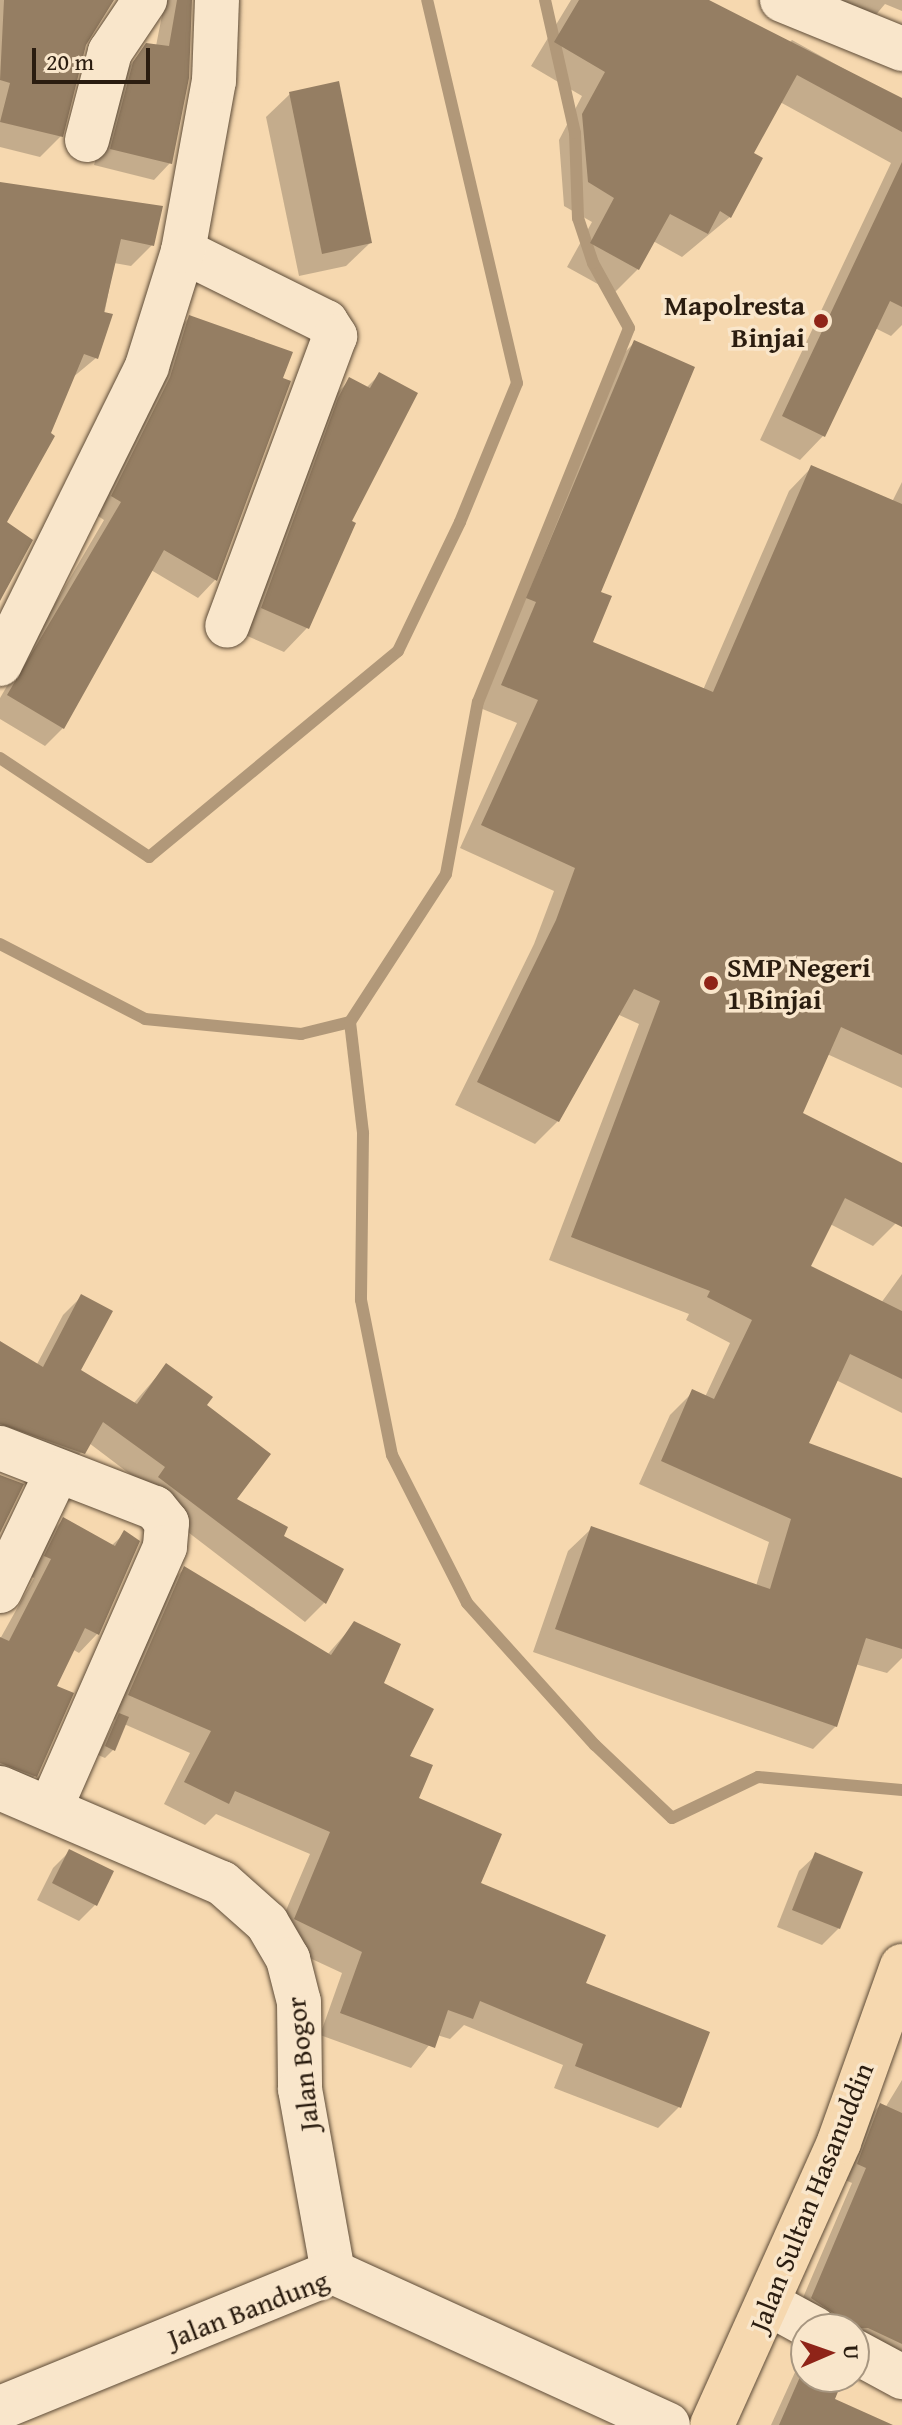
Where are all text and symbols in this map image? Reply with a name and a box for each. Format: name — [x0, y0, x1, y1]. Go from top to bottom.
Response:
scale bar — [36, 32, 154, 82]
text: 20 m — [46, 44, 94, 79]
place label: Mapolresta Binjai — [664, 288, 805, 354]
marker: Mapolresta Binjai — [812, 312, 830, 330]
place label: SMP Negeri 1 Binjai — [727, 950, 871, 1016]
marker: SMP Negeri 1 Binjai — [702, 974, 720, 992]
street label: Jalan Bogor — [278, 1995, 326, 2133]
street label: Jalan Sultan Hasanuddin — [742, 2058, 880, 2336]
street label: Jalan Bandung — [163, 2263, 333, 2355]
north arrow — [790, 2313, 870, 2393]
text: U — [836, 2344, 868, 2360]

